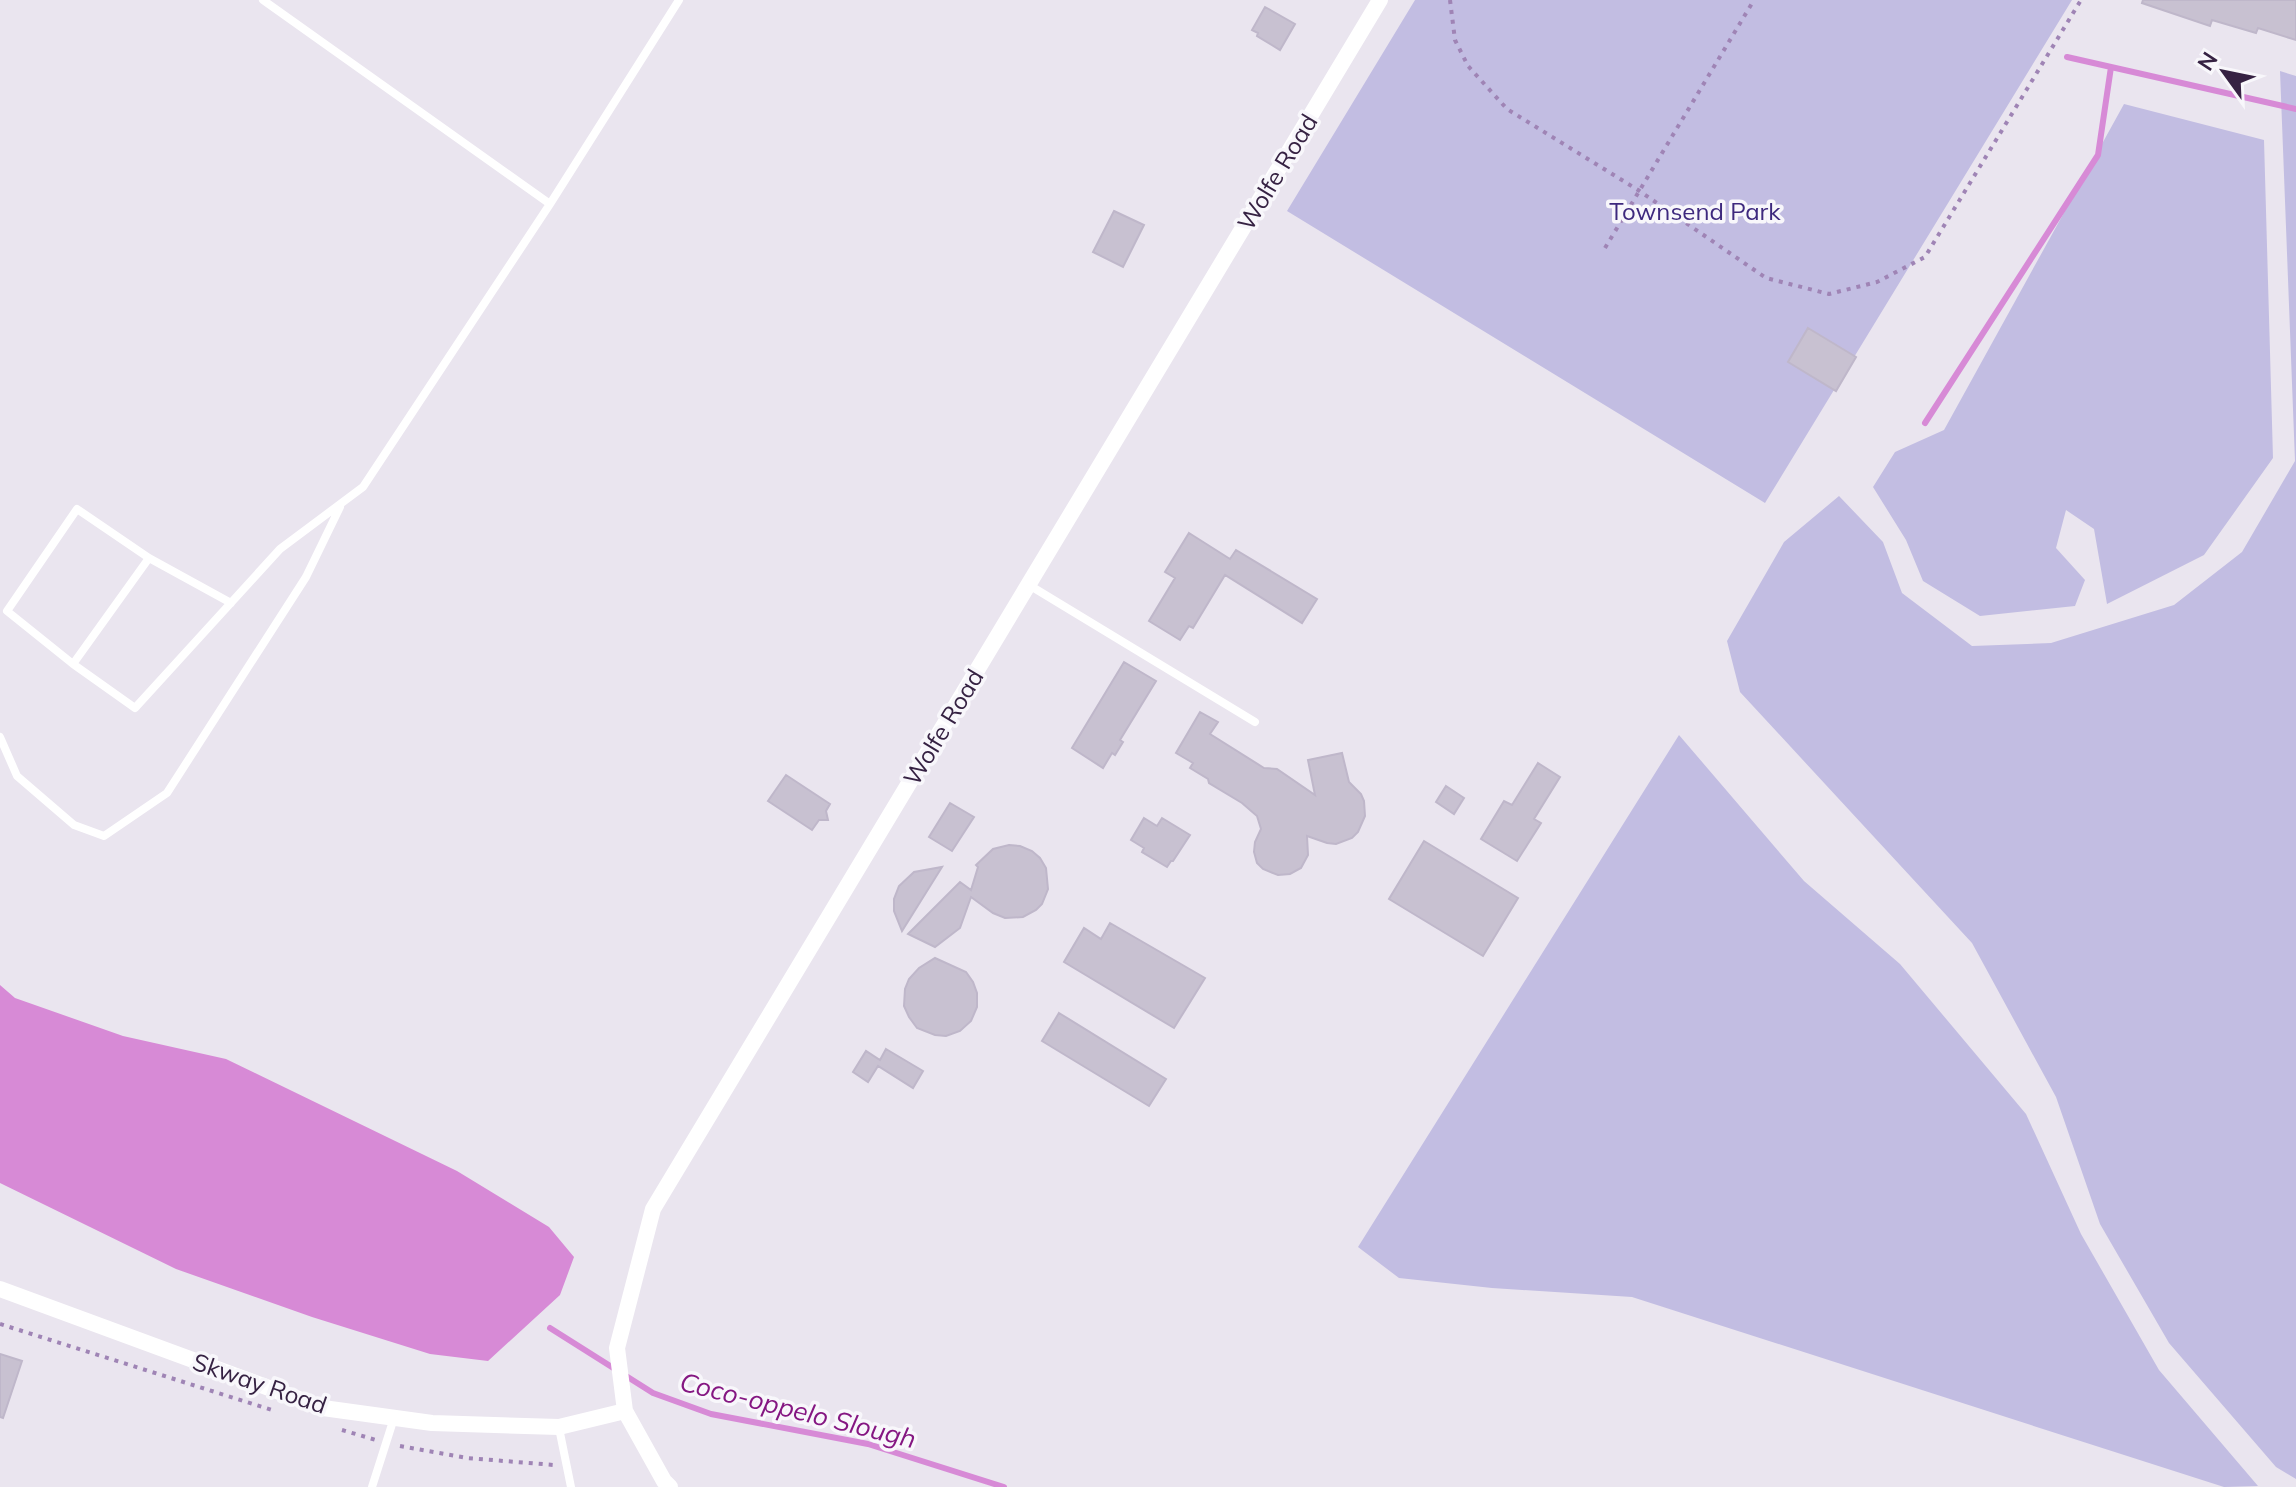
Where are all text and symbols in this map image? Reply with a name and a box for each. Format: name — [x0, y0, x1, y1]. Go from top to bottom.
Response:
north arrow — [2184, 32, 2264, 112]
text: N — [2191, 47, 2223, 76]
street label: Wolfe Road — [1231, 108, 1323, 236]
park label: Townsend Park — [1609, 196, 1781, 226]
street label: Wolfe Road — [897, 663, 989, 791]
street label: Skway Road — [189, 1346, 331, 1420]
water label: Coco-oppelo Slough — [676, 1365, 920, 1455]

